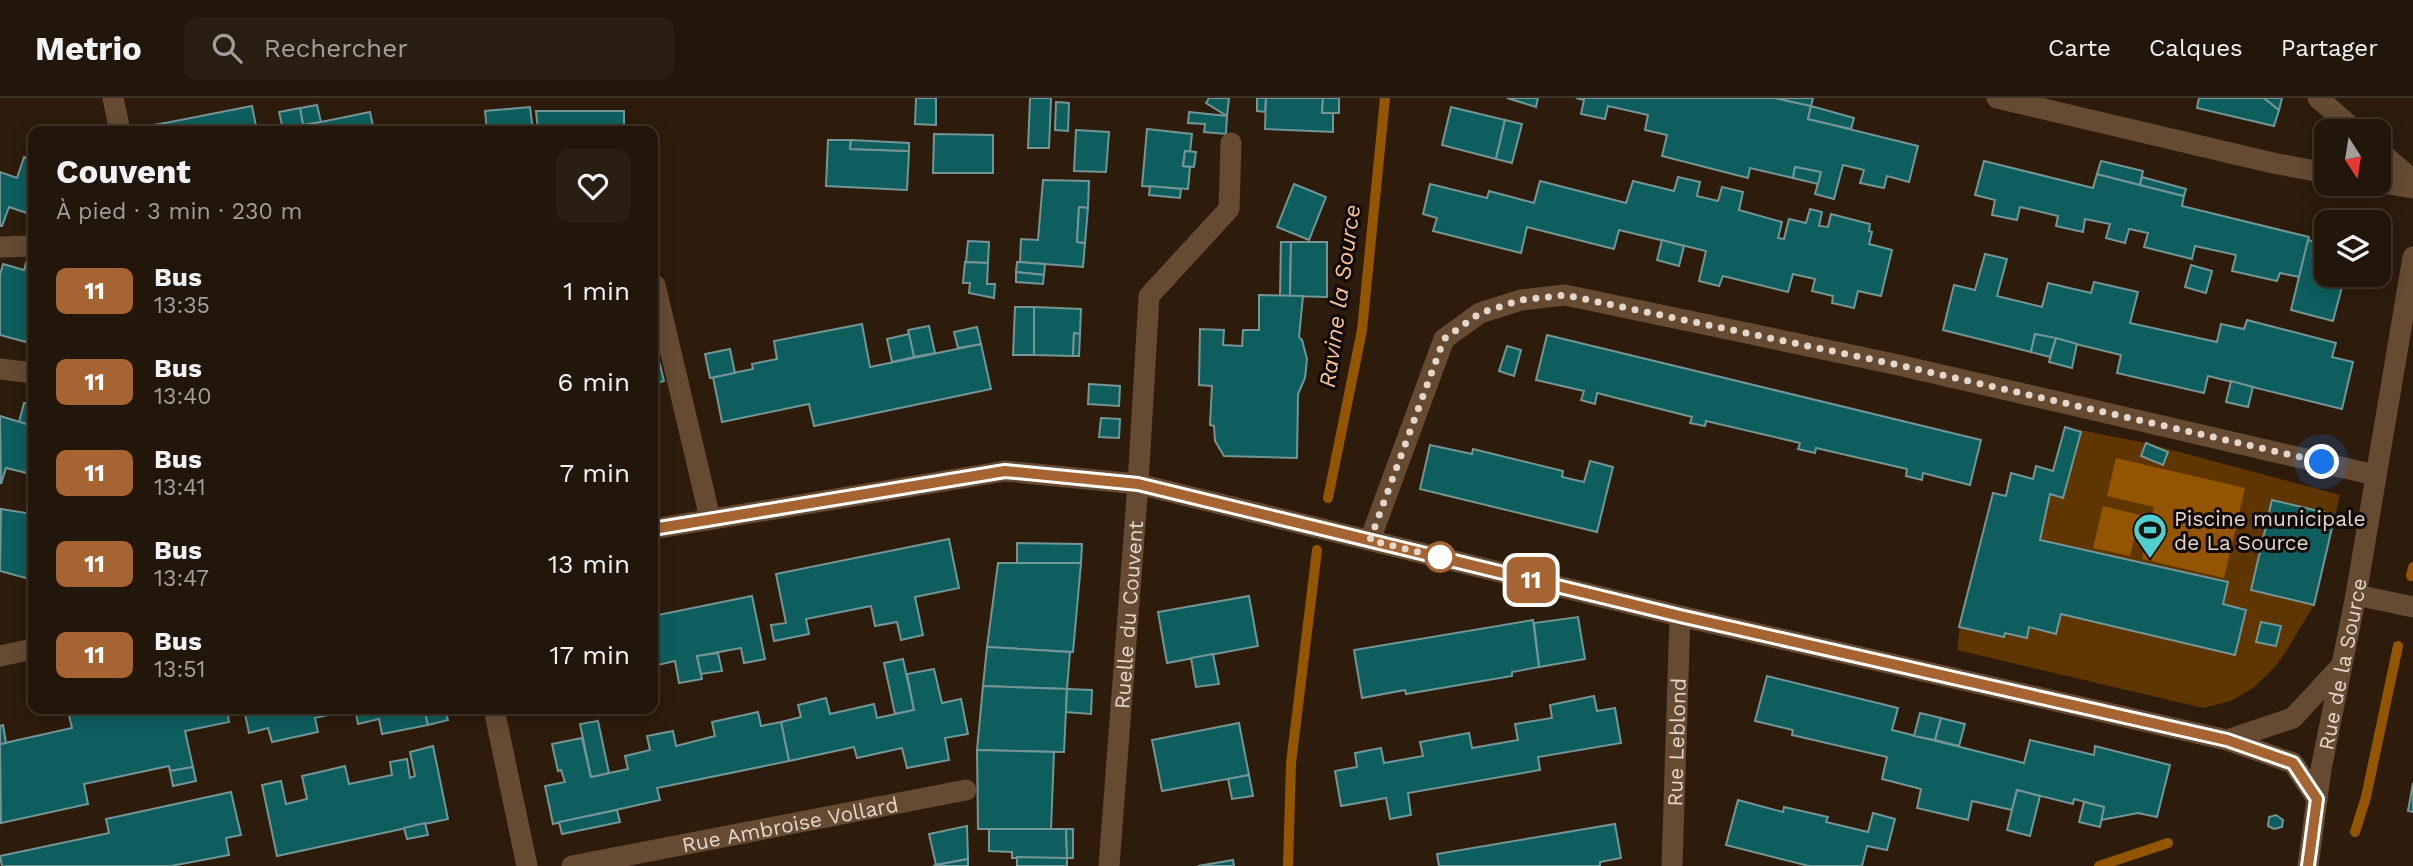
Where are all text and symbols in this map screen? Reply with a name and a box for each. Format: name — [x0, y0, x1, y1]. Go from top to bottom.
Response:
search box — [184, 17, 674, 80]
text: Metrio — [35, 29, 142, 68]
icon: search — [208, 29, 246, 67]
text: Rechercher — [264, 33, 408, 63]
text: Carte — [2048, 34, 2111, 62]
text: Calques — [2149, 34, 2243, 62]
text: Partager — [2281, 34, 2378, 62]
north arrow — [2314, 119, 2390, 196]
map controls — [2314, 119, 2391, 287]
button: heart — [556, 149, 630, 223]
text: Couvent — [56, 152, 191, 191]
text: À pied · 3 min · 230 m — [56, 198, 303, 225]
water label: Ravine la Source — [1314, 203, 1366, 389]
button: layers — [2314, 210, 2391, 287]
text: Bus — [154, 262, 202, 292]
text: 1 min — [563, 276, 630, 306]
text: 11 — [84, 277, 105, 305]
text: 13:35 — [154, 292, 210, 319]
text: Bus — [154, 353, 202, 383]
text: 6 min — [558, 367, 630, 397]
text: 11 — [84, 368, 105, 396]
text: 13:40 — [154, 383, 212, 410]
text: Bus — [154, 444, 202, 474]
your location — [2304, 444, 2339, 479]
text: 7 min — [560, 458, 630, 488]
text: 11 — [84, 459, 105, 487]
text: 13:41 — [154, 474, 206, 501]
place label: Piscine municipale de La Source — [2174, 506, 2366, 555]
sports icon: Piscine municipale de La Source — [2131, 511, 2169, 560]
street label: Ruelle du Couvent — [1108, 519, 1148, 710]
text: Bus — [154, 535, 202, 565]
unlabelled marker — [1425, 542, 1455, 572]
text: 13 min — [548, 549, 630, 579]
text: 11 — [84, 550, 105, 578]
line badge: 11 — [1500, 557, 1562, 603]
text: 13:47 — [154, 565, 209, 592]
text: 11 — [1521, 566, 1541, 594]
street label: Rue de la Source — [2313, 576, 2371, 752]
text: Bus — [154, 626, 202, 656]
text: 17 min — [549, 640, 630, 670]
text: 11 — [84, 641, 105, 669]
text: 13:51 — [154, 656, 206, 683]
street label: Rue Leblond — [1661, 677, 1691, 807]
street label: Rue Ambroise Vollard — [680, 791, 900, 857]

